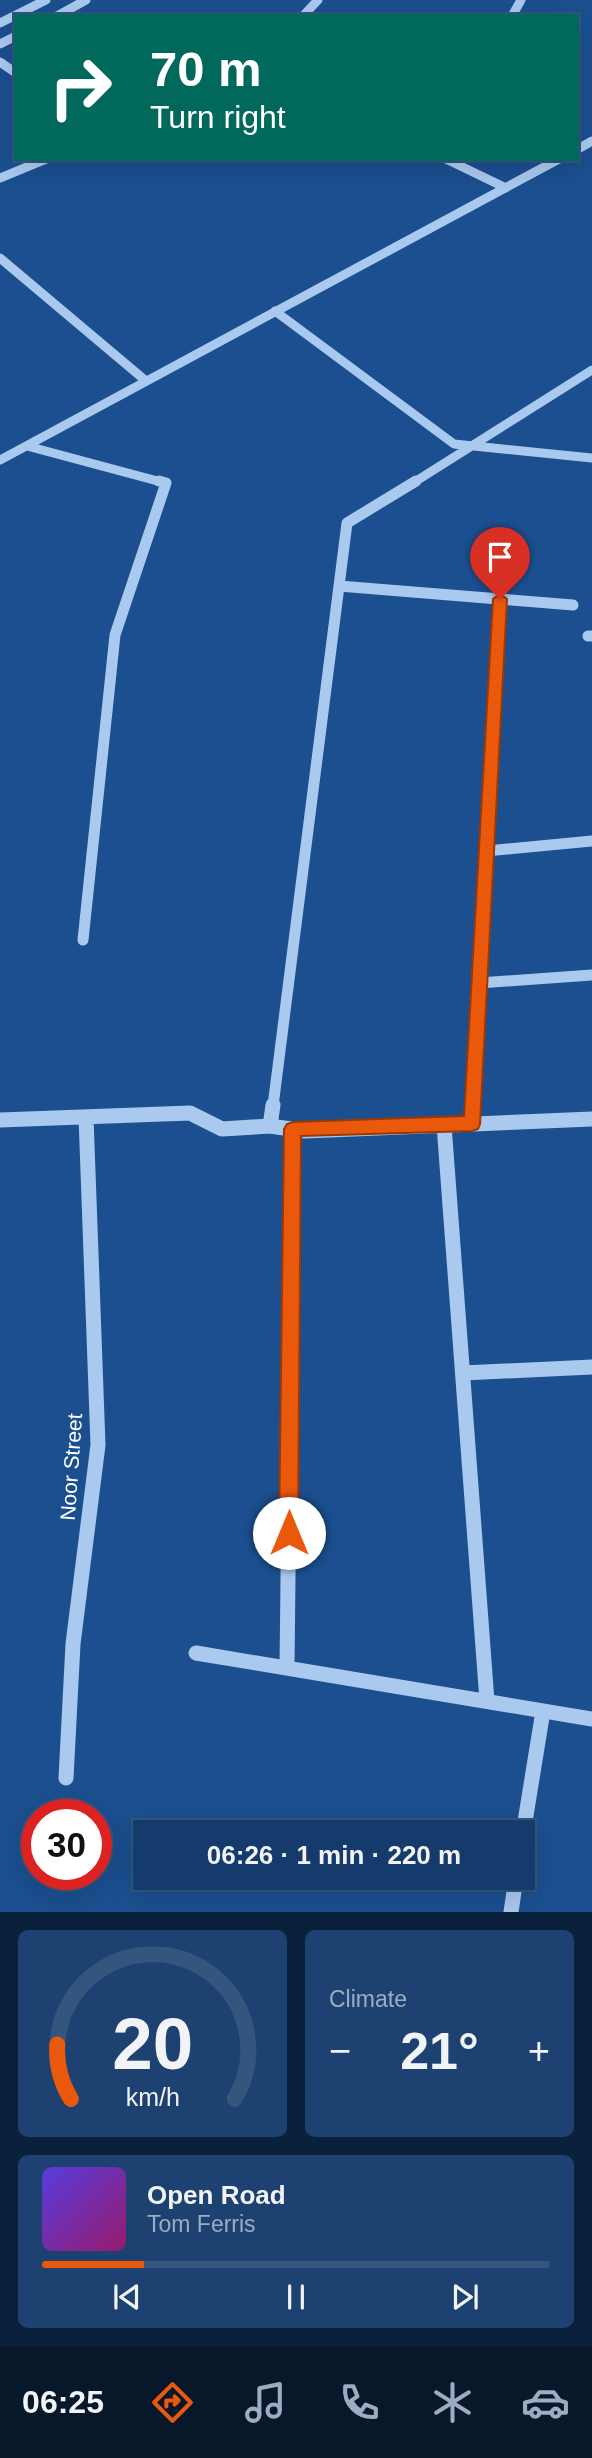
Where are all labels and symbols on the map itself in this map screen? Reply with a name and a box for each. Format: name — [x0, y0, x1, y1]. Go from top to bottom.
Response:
pin — [470, 527, 530, 599]
street label: Noor Street — [56, 1412, 86, 1521]
position arrow — [252, 1496, 326, 1570]
speed limit sign: 30 — [21, 1799, 112, 1890]

